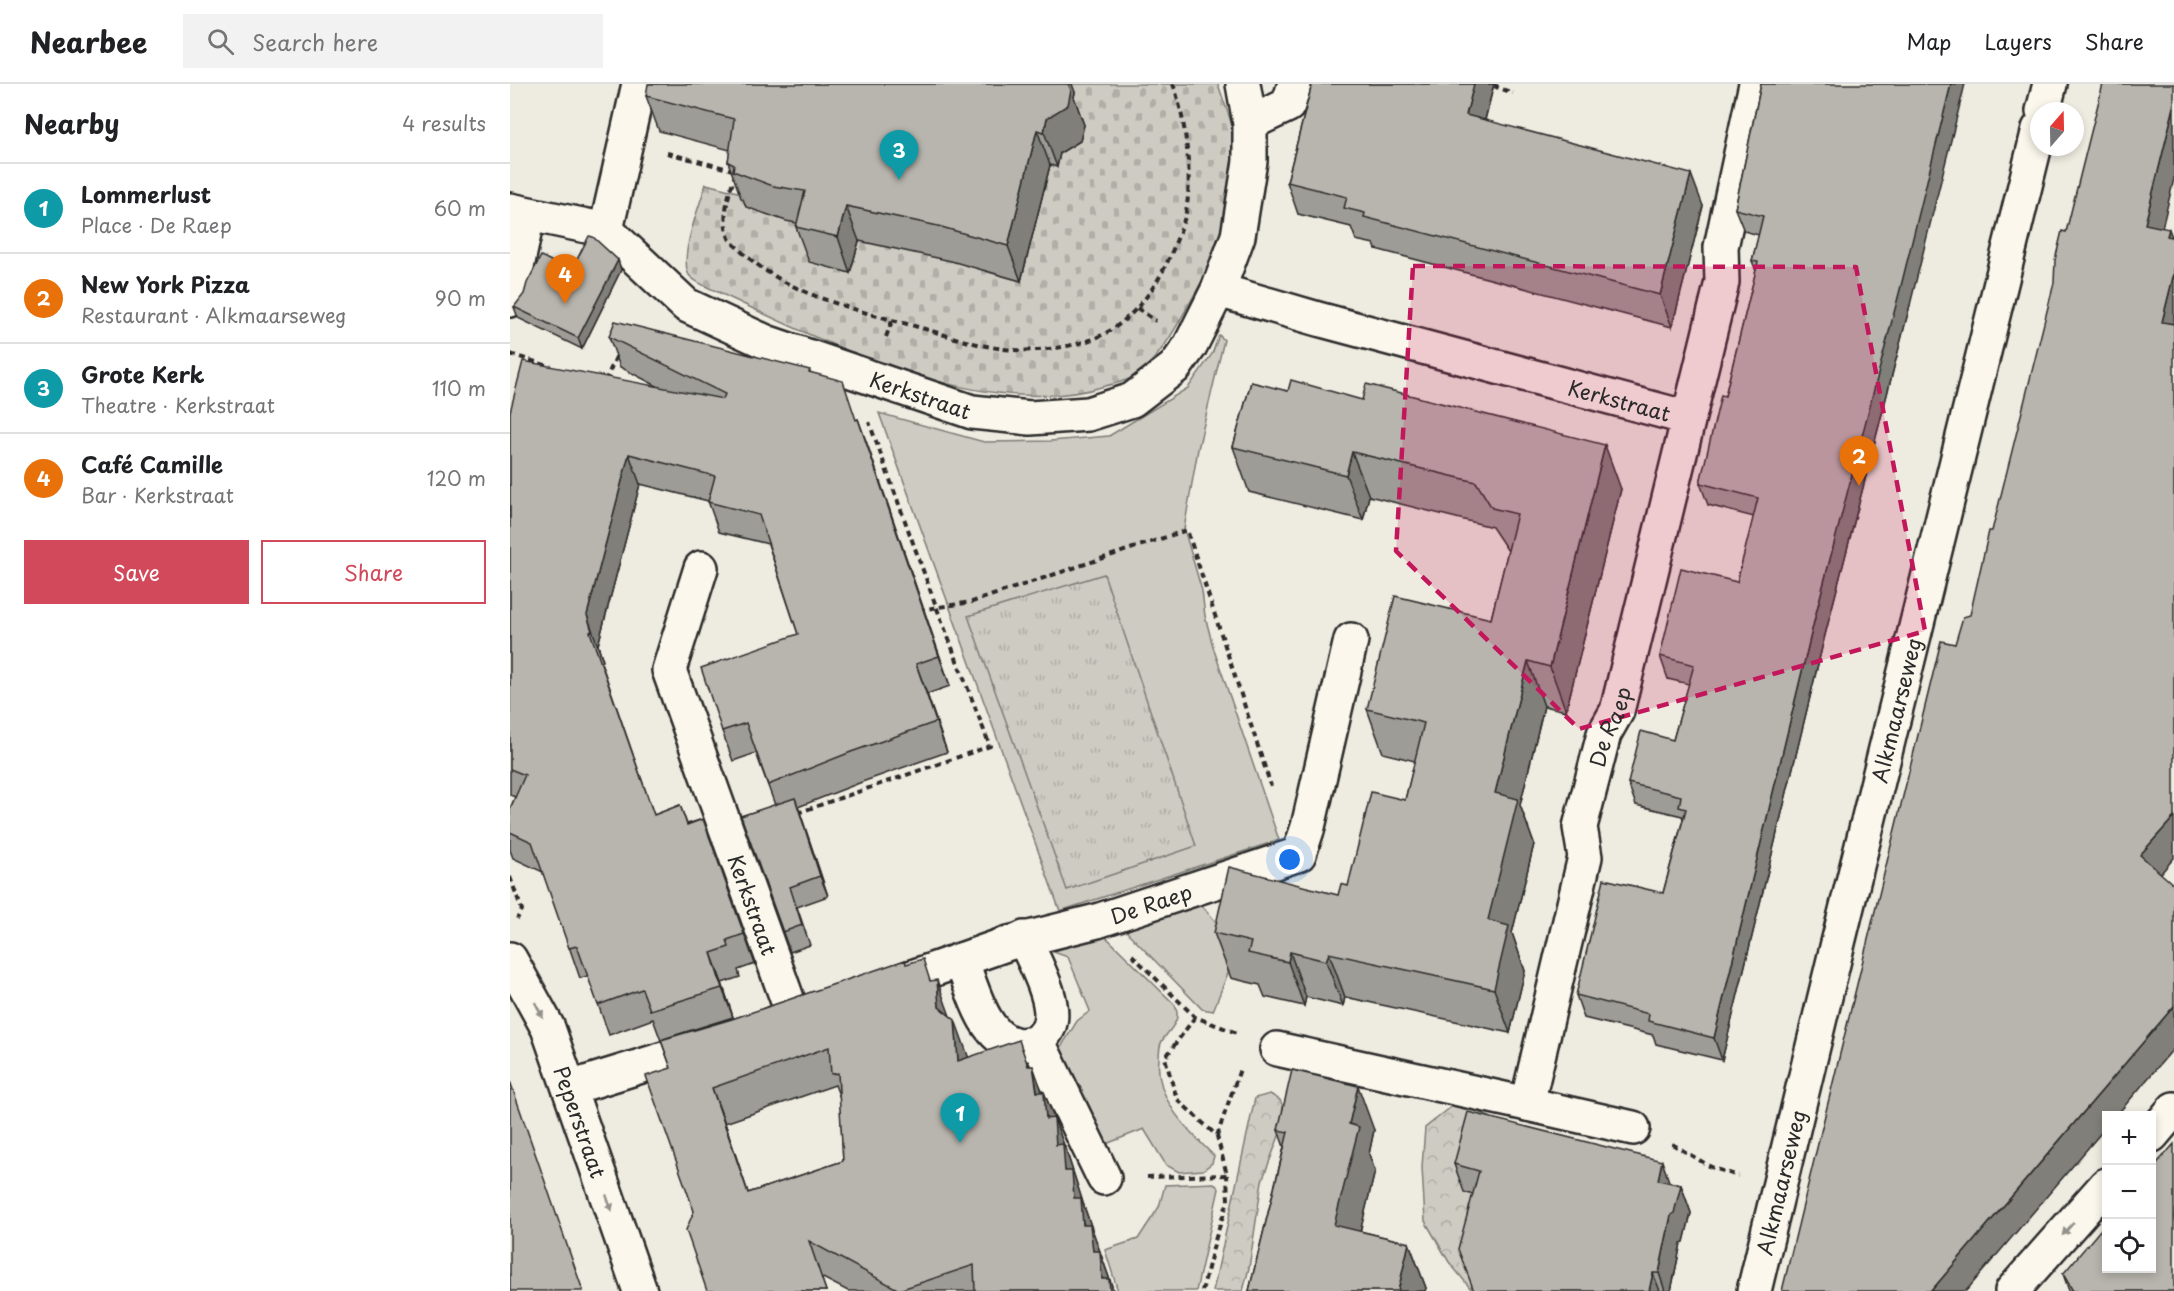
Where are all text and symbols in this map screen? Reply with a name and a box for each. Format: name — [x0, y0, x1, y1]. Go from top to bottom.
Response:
search box — [183, 14, 603, 68]
text: Nearbee — [30, 20, 147, 63]
icon: search — [204, 25, 237, 58]
text: Search here — [252, 25, 378, 58]
text: Map — [1907, 25, 1951, 57]
text: Layers — [1984, 25, 2052, 57]
text: Share — [2085, 25, 2144, 57]
north arrow — [2030, 102, 2084, 156]
text: Nearby — [24, 104, 119, 143]
text: 4 results — [402, 108, 486, 138]
pin: 3 — [880, 130, 918, 180]
text: Lommerlust — [81, 177, 211, 210]
text: 1 — [39, 193, 48, 223]
text: 60 m — [434, 193, 486, 223]
text: Place · De Raep — [81, 210, 232, 240]
pin: 4 — [546, 254, 584, 304]
text: New York Pizza — [81, 267, 250, 300]
text: 2 — [36, 283, 51, 313]
text: 90 m — [435, 283, 486, 313]
text: Restaurant · Alkmaarseweg — [81, 300, 347, 330]
text: Grote Kerk — [81, 357, 205, 390]
street label: Kerkstraat — [866, 362, 975, 427]
street label: Kerkstraat — [1564, 371, 1674, 429]
text: 3 — [37, 373, 50, 403]
text: 110 m — [432, 373, 486, 403]
text: Theatre · Kerkstraat — [81, 390, 275, 420]
pin: 2 — [1840, 436, 1878, 486]
text: Café Camille — [81, 447, 223, 480]
text: 4 — [37, 463, 50, 493]
text: 120 m — [427, 463, 486, 493]
text: Bar · Kerkstraat — [81, 480, 234, 510]
button: Save — [24, 540, 249, 604]
button: Share — [261, 540, 486, 604]
street label: Alkmaarseweg — [1862, 634, 1929, 786]
street label: De Raep — [1580, 683, 1638, 770]
your location — [1275, 845, 1304, 874]
street label: Kerkstraat — [720, 850, 786, 959]
street label: De Raep — [1106, 875, 1196, 932]
one-way arrow — [534, 1002, 544, 1019]
street label: Peperstraat — [546, 1061, 615, 1182]
pin: 1 — [940, 1094, 980, 1143]
street label: Alkmaarseweg — [1747, 1106, 1813, 1258]
map controls — [2102, 1111, 2156, 1273]
button: + — [2102, 1111, 2156, 1165]
button: − — [2102, 1165, 2156, 1219]
one-way arrow — [605, 1194, 615, 1212]
button: locate — [2102, 1219, 2156, 1273]
one-way arrow — [2062, 1221, 2075, 1236]

